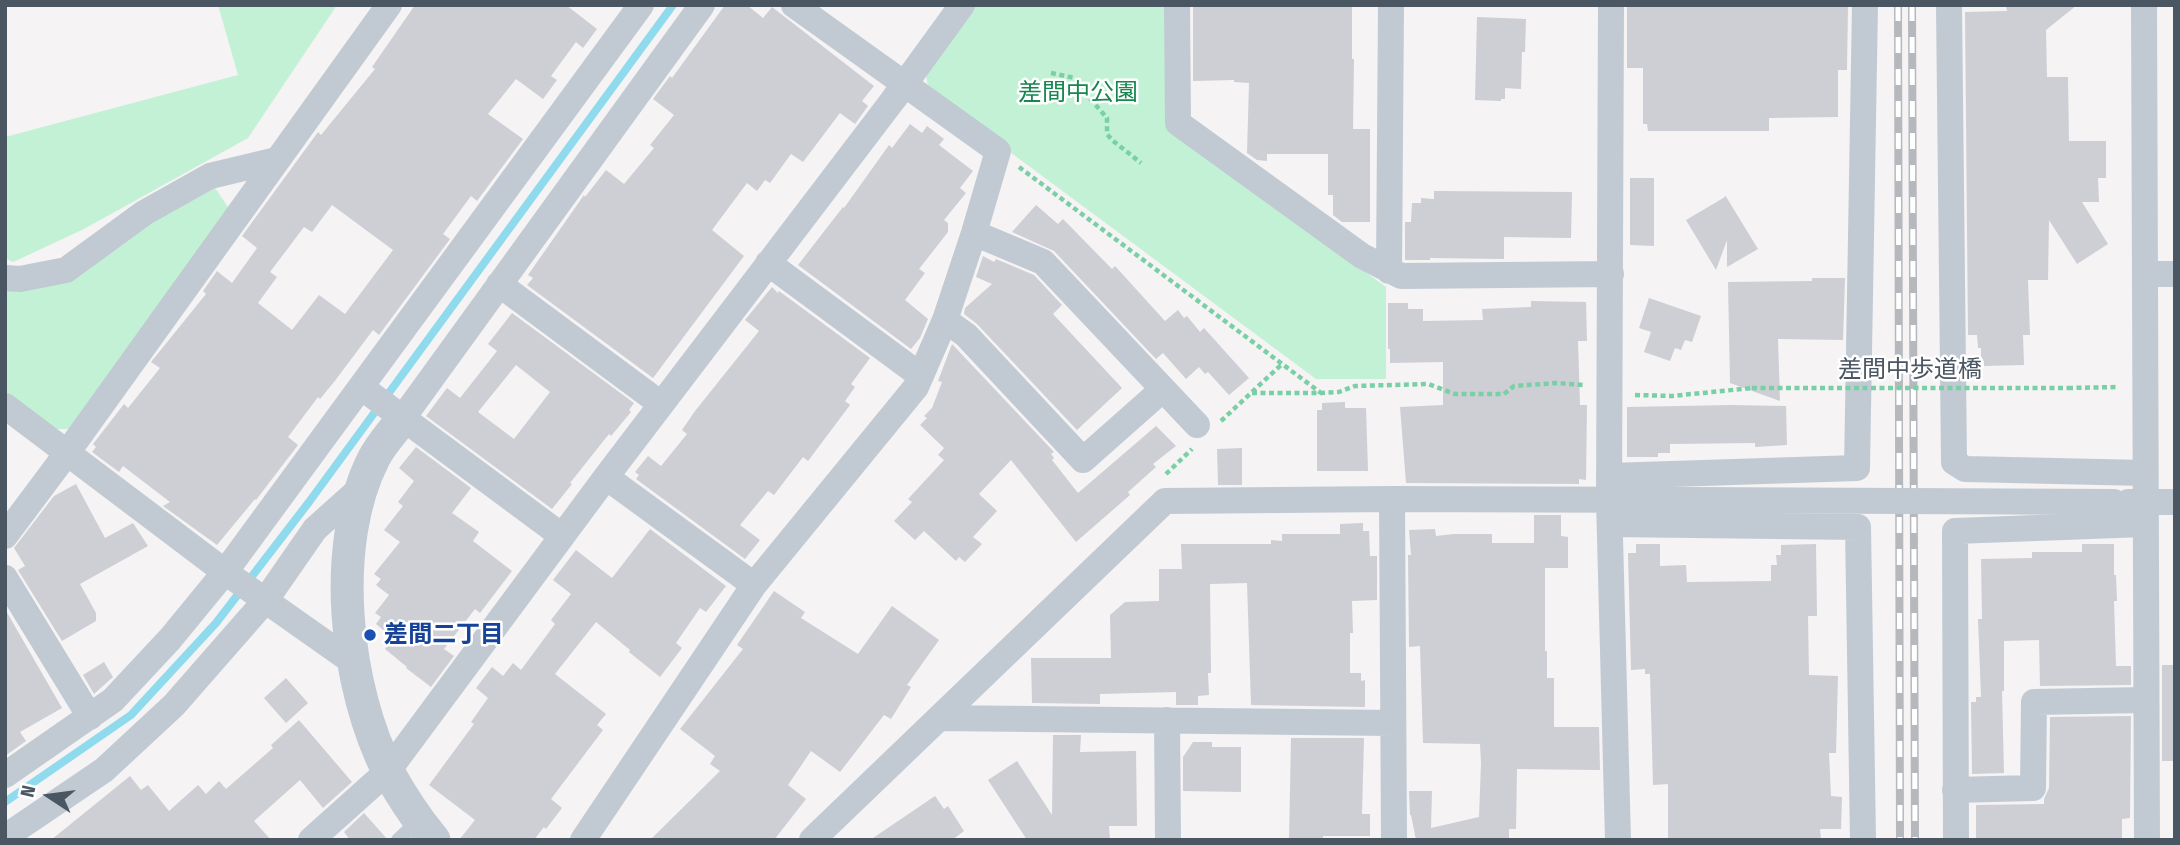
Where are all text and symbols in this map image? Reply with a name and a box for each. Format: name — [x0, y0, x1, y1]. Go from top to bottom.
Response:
park label: 差間中公園 — [1018, 79, 1138, 107]
street label: 差間中歩道橋 — [1838, 356, 1982, 384]
place label: 差間二丁目 — [384, 621, 504, 649]
marker: 差間二丁目 — [362, 627, 378, 643]
north arrow — [14, 761, 84, 831]
text: N — [16, 783, 41, 799]

